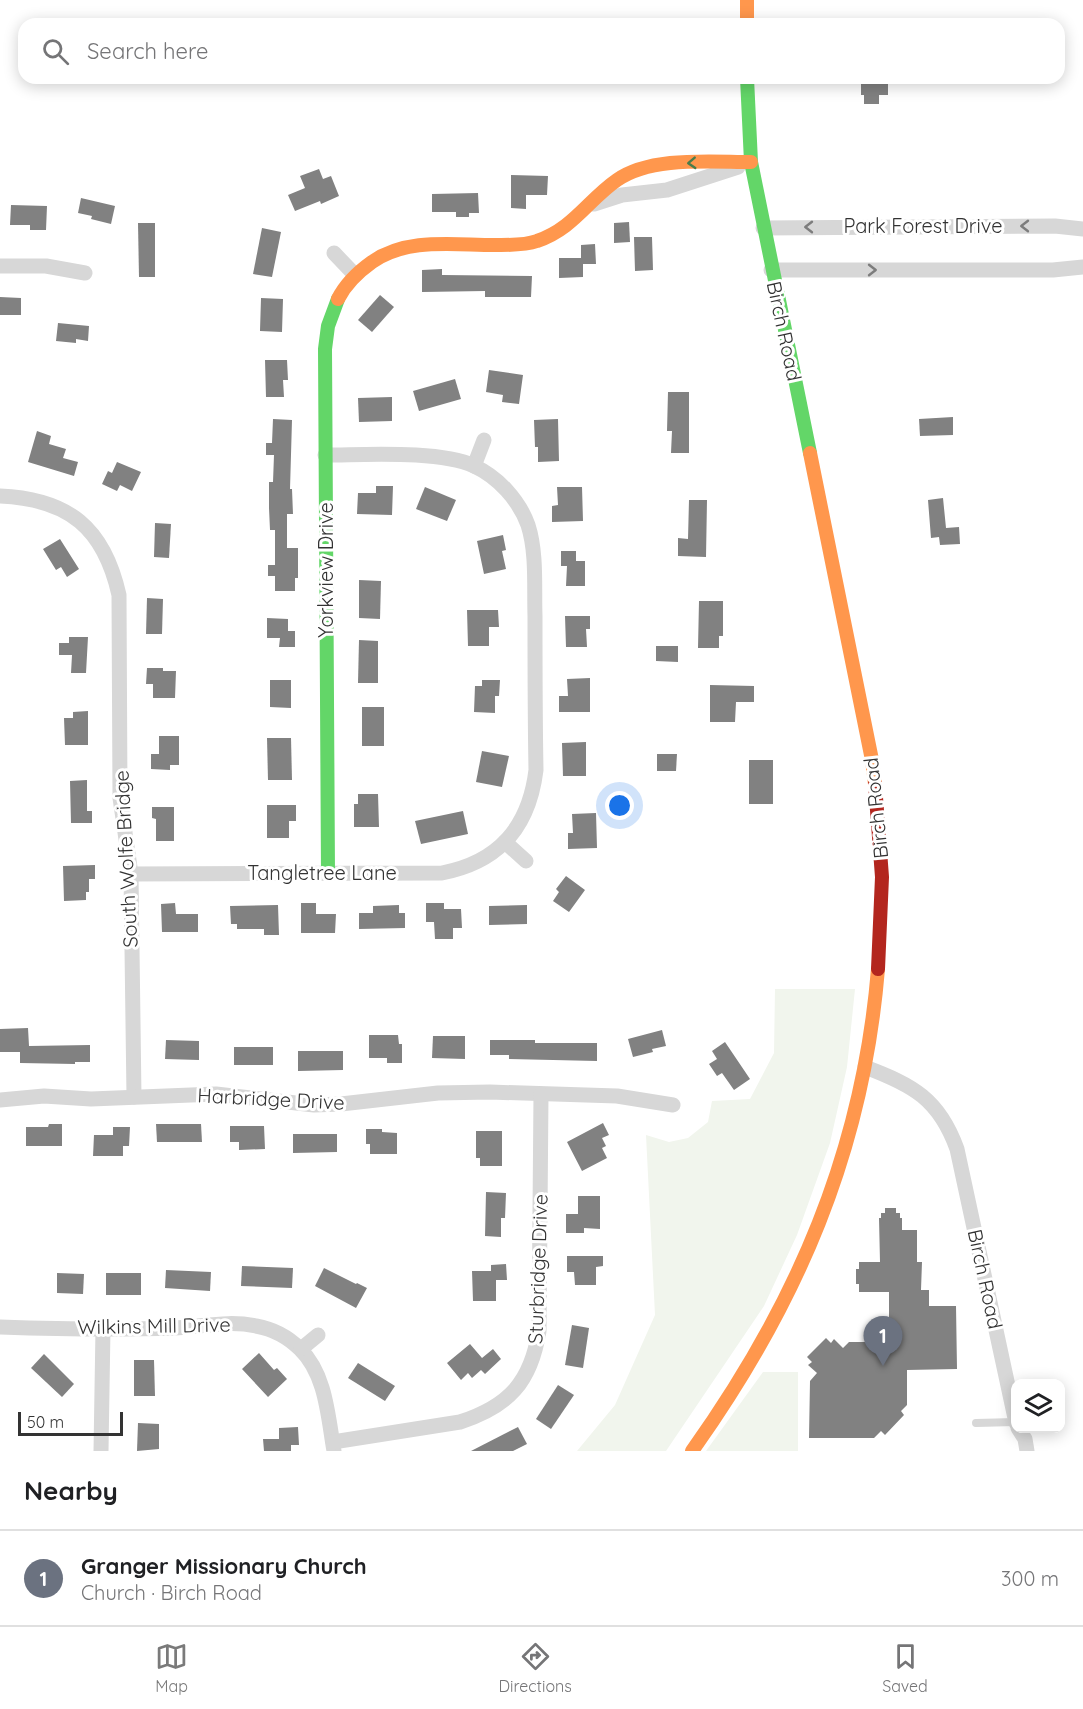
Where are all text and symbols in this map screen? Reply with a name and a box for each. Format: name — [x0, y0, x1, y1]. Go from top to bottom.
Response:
search box — [18, 18, 1065, 84]
icon: search — [39, 35, 72, 68]
text: Search here — [87, 37, 208, 65]
one-way arrow — [688, 157, 697, 170]
street label: Park Forest Drive — [843, 213, 1003, 238]
one-way arrow — [1020, 220, 1029, 232]
one-way arrow — [804, 221, 813, 233]
one-way arrow — [867, 264, 876, 276]
street label: Birch Road — [762, 279, 807, 383]
street label: Yorkview Drive — [313, 502, 338, 638]
street label: Birch Road — [858, 756, 893, 860]
street label: South Wolfe Bridge — [108, 770, 143, 948]
your location — [605, 791, 634, 820]
street label: Tangletree Lane — [247, 860, 397, 885]
street label: Harbridge Drive — [197, 1082, 345, 1115]
street label: Sturbridge Drive — [522, 1193, 553, 1345]
street label: Birch Road — [963, 1227, 1008, 1331]
street label: Wilkins Mill Drive — [77, 1312, 231, 1339]
pin: 1 — [864, 1316, 902, 1366]
map controls — [1011, 1379, 1065, 1433]
button: layers — [1011, 1379, 1065, 1433]
scale bar — [18, 1409, 123, 1436]
text: 50 m — [27, 1412, 64, 1432]
text: Nearby — [24, 1474, 118, 1507]
text: Granger Missionary Church — [81, 1552, 367, 1580]
text: 1 — [40, 1566, 47, 1591]
text: 300 m — [1001, 1566, 1059, 1591]
text: Church · Birch Road — [81, 1580, 262, 1605]
tab: Map — [155, 1640, 188, 1696]
tab: Directions — [499, 1640, 572, 1696]
tab: Saved — [882, 1640, 928, 1696]

